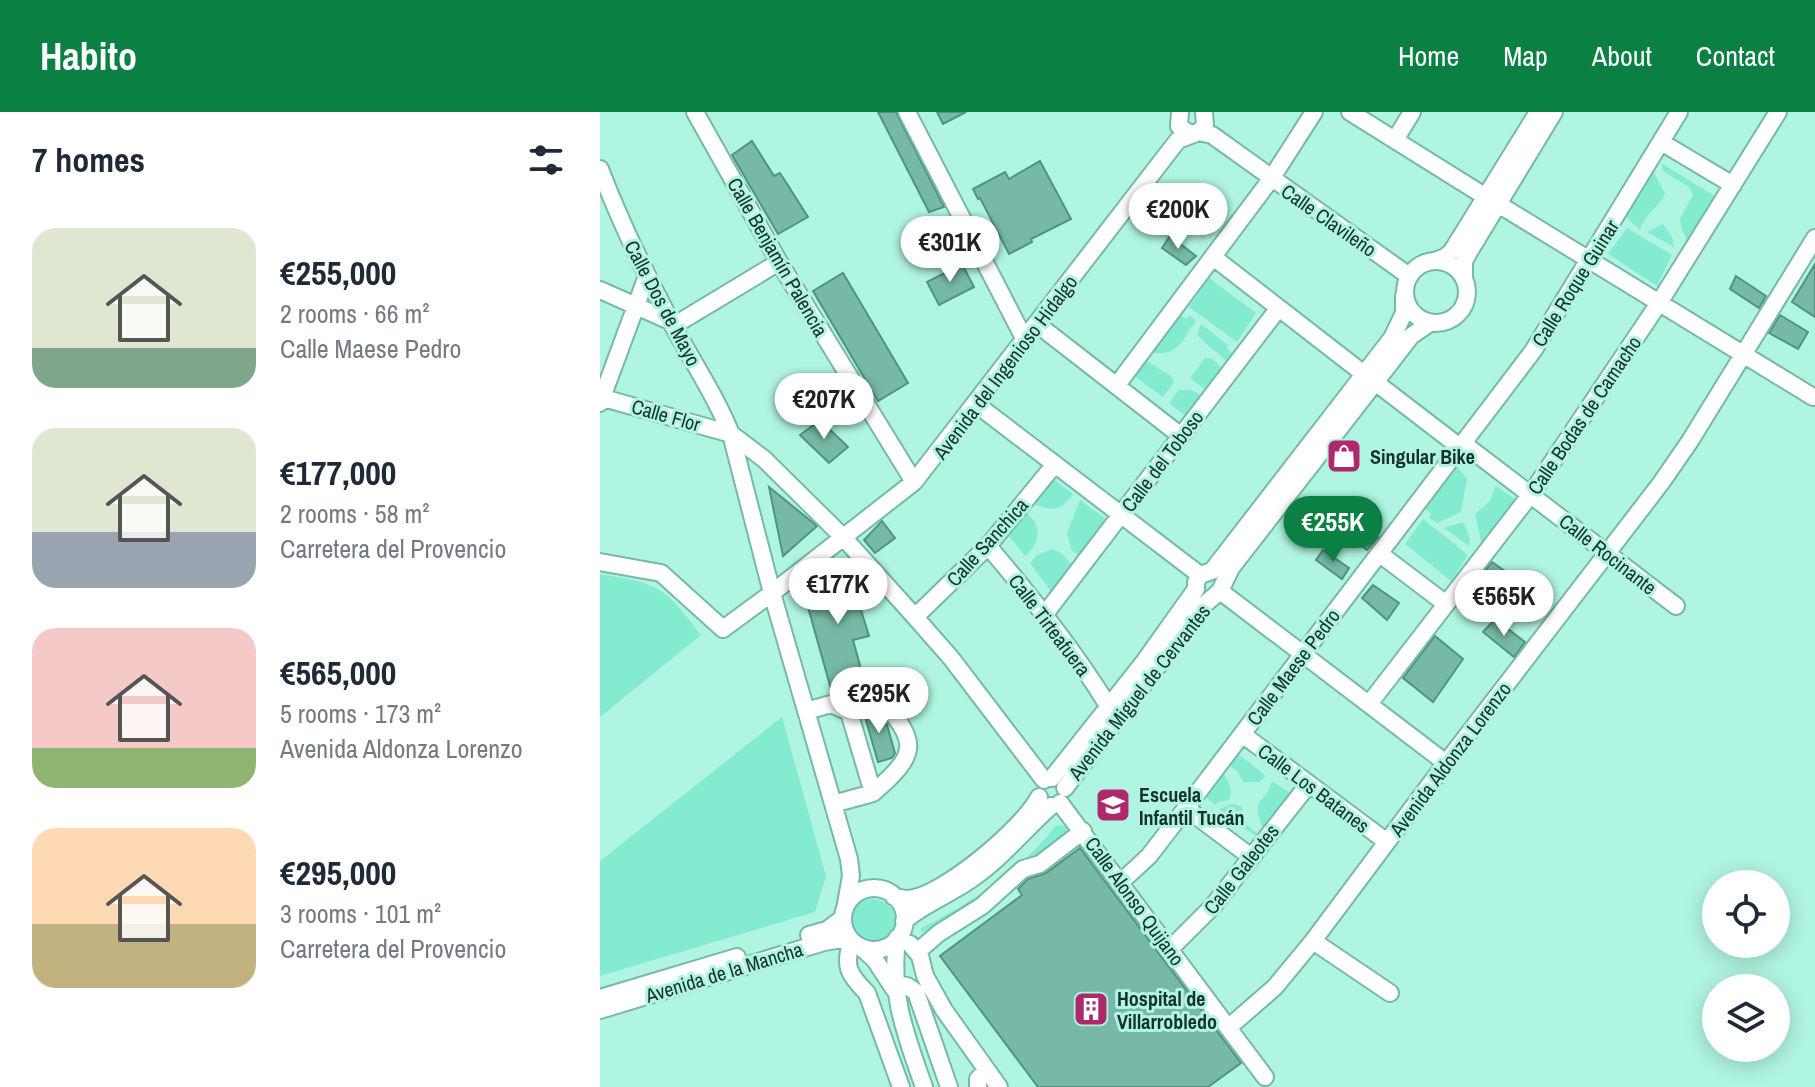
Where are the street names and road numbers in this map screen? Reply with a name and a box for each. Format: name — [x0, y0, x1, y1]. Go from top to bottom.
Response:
street label: Calle Benjamín Palencia — [721, 172, 835, 342]
street label: Calle Clavileño — [1276, 177, 1382, 263]
street label: Calle Roque Guinar — [1525, 214, 1625, 352]
street label: Calle Dos de Mayo — [619, 235, 707, 371]
street label: Avenida del Ingenioso Hidalgo — [926, 269, 1083, 465]
street label: Calle Bodas de Camacho — [1521, 330, 1647, 500]
street label: Calle Flor — [629, 392, 704, 438]
street label: Calle del Toboso — [1115, 405, 1209, 517]
street label: Calle Sanchica — [940, 492, 1034, 592]
street label: Calle Rocinante — [1554, 507, 1662, 601]
street label: Calle Tirteafuera — [1003, 568, 1097, 682]
street label: Avenida Miguel de Cervantes — [1061, 599, 1216, 786]
street label: Calle Maese Pedro — [1240, 603, 1346, 731]
street label: Avenida Aldonza Lorenzo — [1382, 676, 1517, 842]
street label: Calle Los Batanes — [1253, 737, 1375, 839]
street label: Calle Galeotes — [1197, 818, 1285, 920]
street label: Calle Alonso Quijano — [1079, 831, 1191, 971]
street label: Avenida de la Mancha — [641, 935, 806, 1009]

